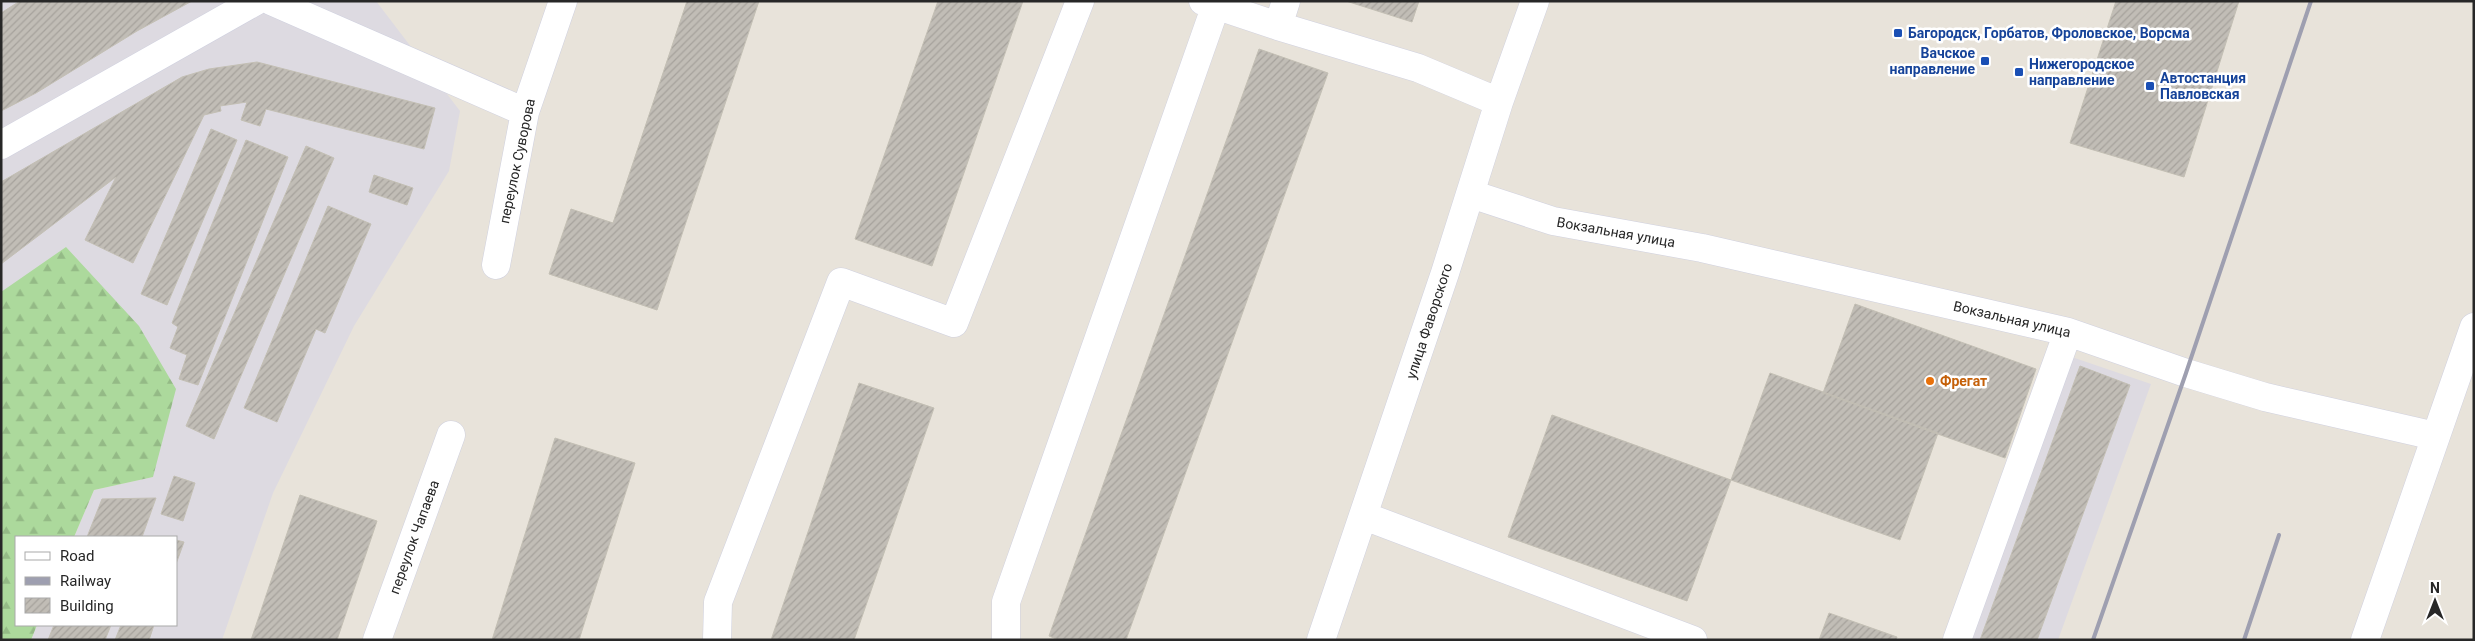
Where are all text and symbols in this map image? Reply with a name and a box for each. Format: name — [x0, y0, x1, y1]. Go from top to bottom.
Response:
place label: Багородск, Горбатов, Фроловское, Ворсма — [1908, 25, 2190, 41]
marker: Багородск, Горбатов, Фроловское, Ворсма — [1892, 27, 1904, 39]
place label: Вачское направление — [1889, 45, 1975, 77]
marker: Вачское направление — [1979, 55, 1991, 67]
place label: Нижегородское направление — [2029, 56, 2135, 88]
marker: Нижегородское направление — [2013, 66, 2025, 78]
place label: Автостанция Павловская — [2160, 70, 2246, 102]
marker: Автостанция Павловская — [2144, 80, 2156, 92]
street label: переулок Суворова — [496, 97, 538, 225]
street label: Вокзальная улица — [1556, 214, 1676, 250]
street label: улица Фаворского — [1403, 261, 1455, 381]
street label: Вокзальная улица — [1952, 298, 2072, 340]
place label: Фрегат — [1940, 373, 1987, 389]
marker: Фрегат — [1924, 375, 1936, 387]
street label: переулок Чапаева — [386, 478, 442, 596]
legend — [15, 536, 178, 626]
text: Road — [60, 547, 94, 565]
text: Railway — [60, 572, 111, 590]
north arrow — [2410, 576, 2460, 626]
text: N — [2430, 580, 2440, 596]
text: Building — [60, 597, 114, 615]

